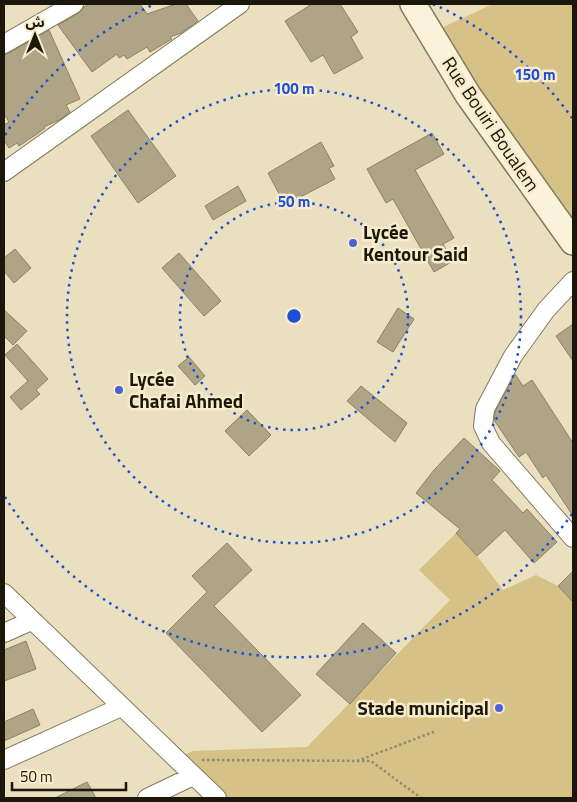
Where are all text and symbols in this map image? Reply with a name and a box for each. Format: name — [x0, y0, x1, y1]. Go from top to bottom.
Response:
north arrow — [10, 10, 60, 60]
text: ش — [25, 11, 45, 32]
street label: Rue Bouiri Boualem — [435, 50, 548, 197]
text: 150 m — [514, 63, 556, 86]
text: 100 m — [273, 77, 315, 100]
text: 50 m — [278, 190, 310, 213]
place label: Lycée Kentour Said — [363, 217, 468, 268]
marker: Lycée Kentour Said — [347, 237, 359, 249]
centre of rings — [285, 307, 303, 325]
place label: Lycée Chafai Ahmed — [129, 364, 243, 415]
marker: Lycée Chafai Ahmed — [113, 384, 125, 396]
place label: Stade municipal — [357, 693, 489, 722]
marker: Stade municipal — [493, 702, 505, 714]
scale bar — [12, 760, 126, 792]
text: 50 m — [20, 765, 53, 788]

